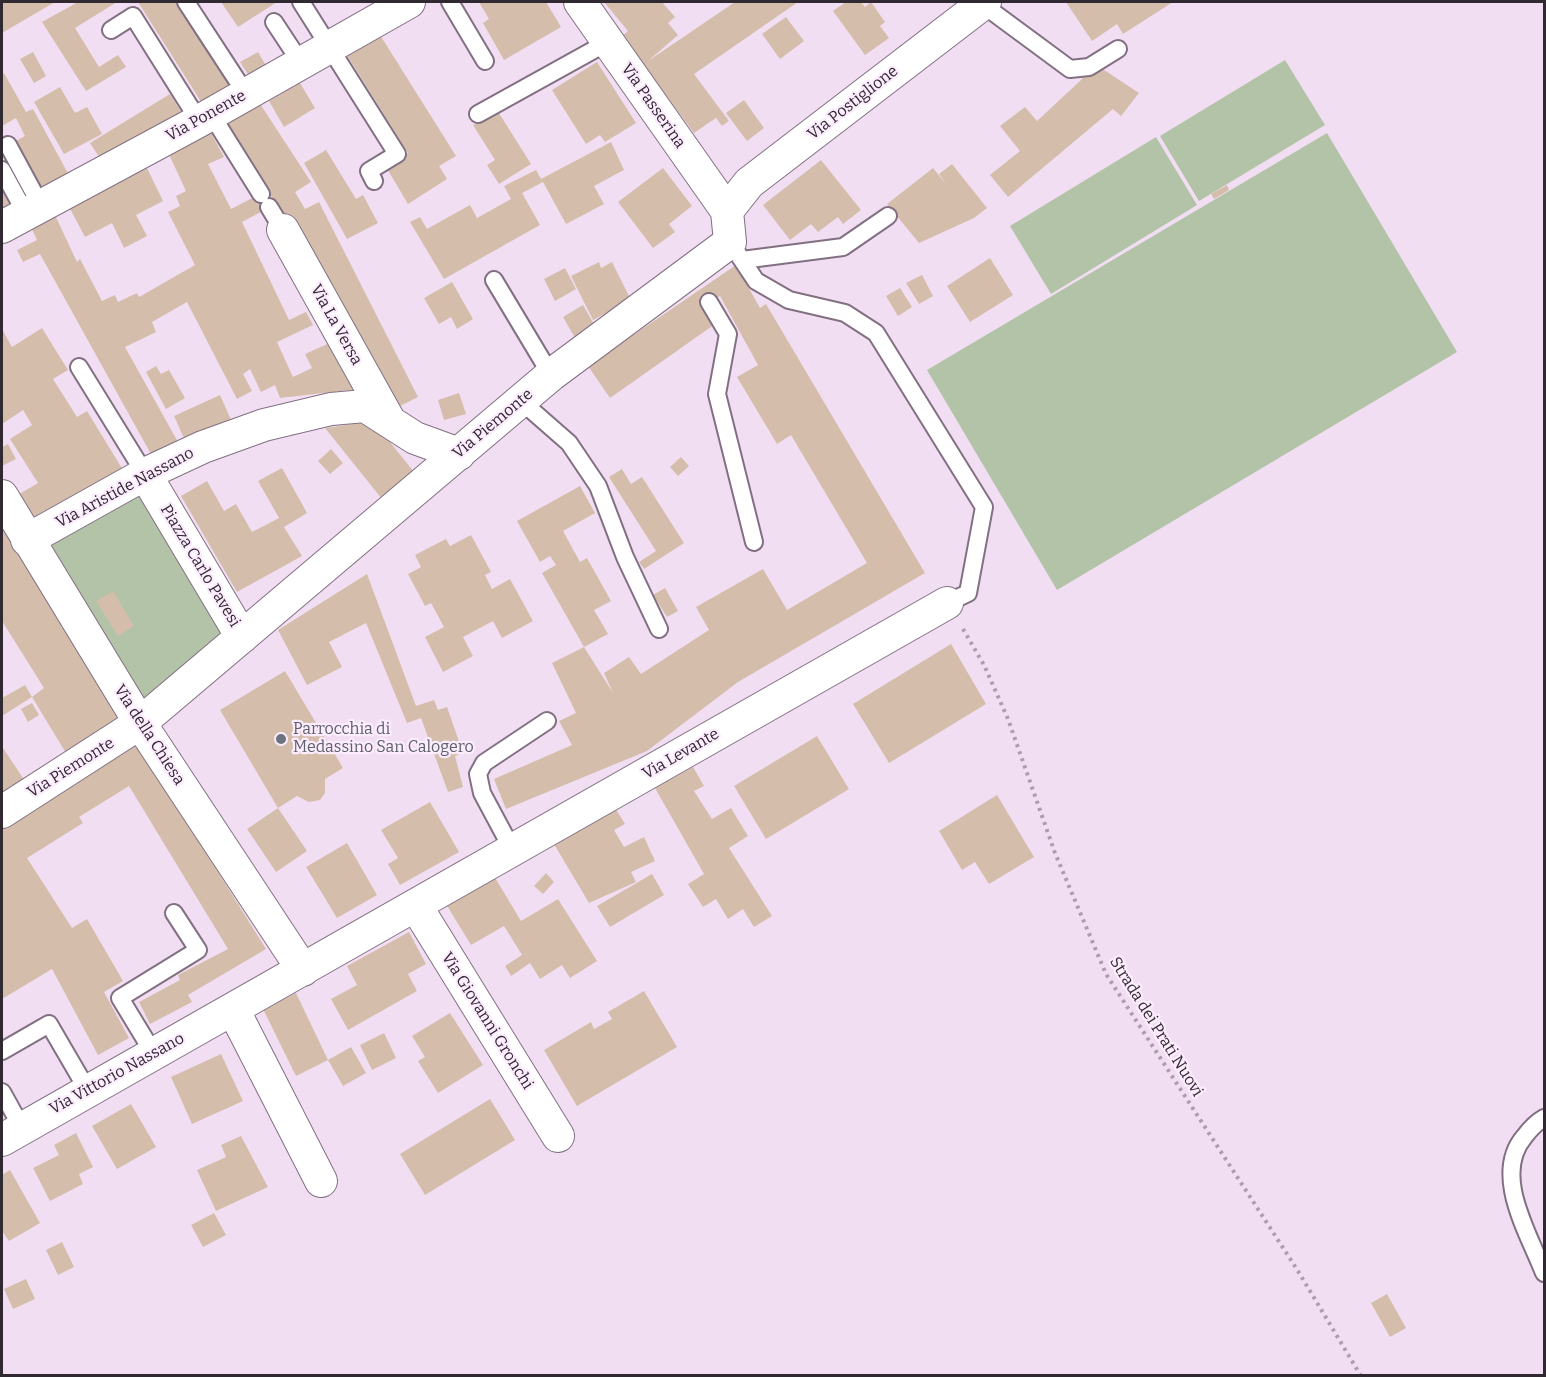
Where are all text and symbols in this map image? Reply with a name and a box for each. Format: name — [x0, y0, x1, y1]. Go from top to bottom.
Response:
street label: Via Passerina — [617, 60, 689, 152]
street label: Via Postiglione — [804, 62, 902, 144]
street label: Via Ponente — [163, 86, 249, 146]
street label: Via La Versa — [306, 281, 366, 369]
street label: Via Piemonte — [449, 385, 537, 463]
street label: Via Aristide Nassano — [53, 443, 197, 533]
street label: Piazza Carlo Pavesi — [156, 501, 244, 631]
street label: Via della Chiesa — [109, 681, 189, 789]
place label: Parrocchia di Medassino San Calogero — [293, 720, 474, 758]
street label: Via Levante — [639, 724, 723, 784]
marker: Parrocchia di Medassino San Calogero — [274, 732, 288, 746]
street label: Via Piemonte — [24, 734, 118, 802]
street label: Via Giovanni Gronchi — [437, 949, 537, 1093]
street label: Strada dei Prati Nuovi — [1105, 954, 1207, 1100]
street label: Via Vittorio Nassano — [46, 1029, 188, 1119]

